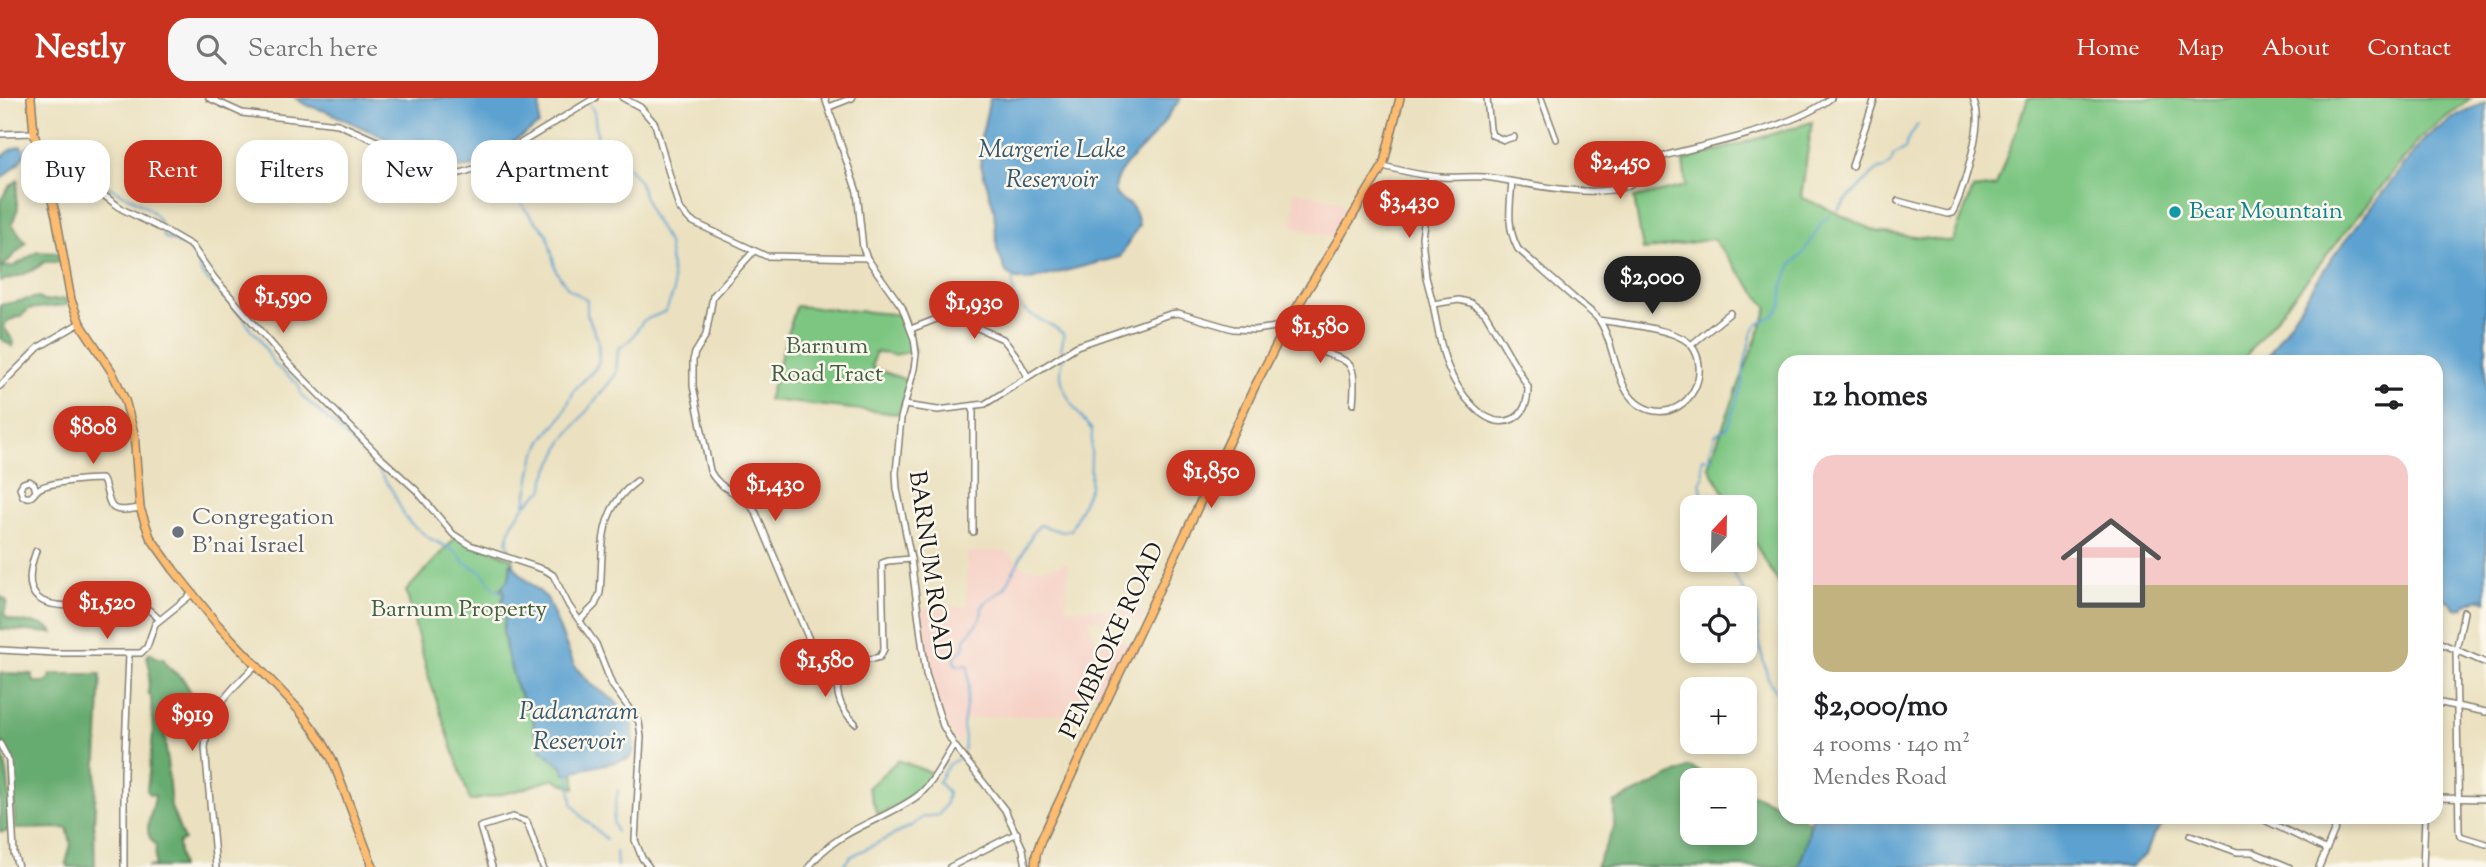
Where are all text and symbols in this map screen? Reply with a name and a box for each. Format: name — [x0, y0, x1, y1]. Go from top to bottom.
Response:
search box — [168, 18, 658, 81]
text: Nestly — [35, 25, 126, 73]
icon: search — [192, 30, 230, 68]
text: Search here — [248, 31, 378, 68]
text: Home — [2077, 32, 2140, 66]
text: Map — [2178, 32, 2224, 66]
text: About — [2262, 32, 2329, 66]
text: Contact — [2367, 32, 2451, 66]
water label: Margerie Lake Reservoir — [978, 132, 1126, 199]
chip: Buy — [21, 140, 110, 203]
chip: Rent — [124, 140, 222, 203]
chip: Filters — [236, 140, 348, 203]
chip: New — [362, 140, 457, 203]
chip: Apartment — [471, 140, 633, 203]
pin: $2,450 — [1563, 141, 1677, 201]
text: $2,450 — [1590, 147, 1650, 180]
pin: $3,430 — [1352, 180, 1466, 240]
text: $3,430 — [1379, 186, 1439, 219]
place label: Bear Mountain — [2189, 195, 2343, 229]
marker: Bear Mountain — [2167, 204, 2183, 220]
pin: $2,000 — [1595, 256, 1709, 316]
text: $2,000 — [1620, 262, 1684, 295]
pin: $1,590 — [226, 275, 340, 335]
text: $1,590 — [254, 281, 312, 314]
pin: $1,930 — [917, 282, 1031, 341]
text: $1,930 — [945, 287, 1003, 320]
pin: $1,580 — [1263, 306, 1377, 365]
text: $1,580 — [1291, 311, 1349, 344]
park label: Barnum Road Tract — [771, 330, 883, 392]
text: 12 homes — [1813, 376, 1928, 419]
icon: filters — [2370, 378, 2408, 416]
pin: $808 — [52, 406, 134, 466]
text: $808 — [69, 412, 117, 445]
pin: $1,850 — [1154, 450, 1268, 510]
text: $1,850 — [1182, 456, 1240, 489]
pin: $1,430 — [718, 464, 832, 523]
text: $1,430 — [746, 469, 804, 502]
street label: BARNUM ROAD — [899, 469, 959, 663]
north arrow — [1680, 495, 1757, 572]
map controls — [1680, 495, 1757, 845]
icon: home — [2048, 500, 2174, 626]
place label: Congregation B'nai Israel — [192, 501, 334, 563]
marker: Congregation B'nai Israel — [170, 524, 186, 540]
street label: PEMBROKE ROAD — [1052, 537, 1174, 745]
pin: $1,520 — [50, 582, 164, 641]
button: locate — [1680, 586, 1757, 663]
text: $1,520 — [78, 587, 136, 620]
park label: Barnum Property — [371, 593, 547, 627]
pin: $1,580 — [768, 640, 882, 699]
text: $1,580 — [796, 645, 854, 678]
button: + — [1680, 677, 1757, 754]
text: $2,000/mo — [1813, 686, 1948, 729]
pin: $919 — [151, 694, 233, 753]
water label: Padanaram Reservoir — [519, 694, 639, 761]
text: $919 — [171, 699, 213, 732]
text: 4 rooms · 140 m² — [1813, 729, 1970, 762]
text: Mendes Road — [1813, 762, 1947, 795]
button: − — [1680, 768, 1757, 845]

